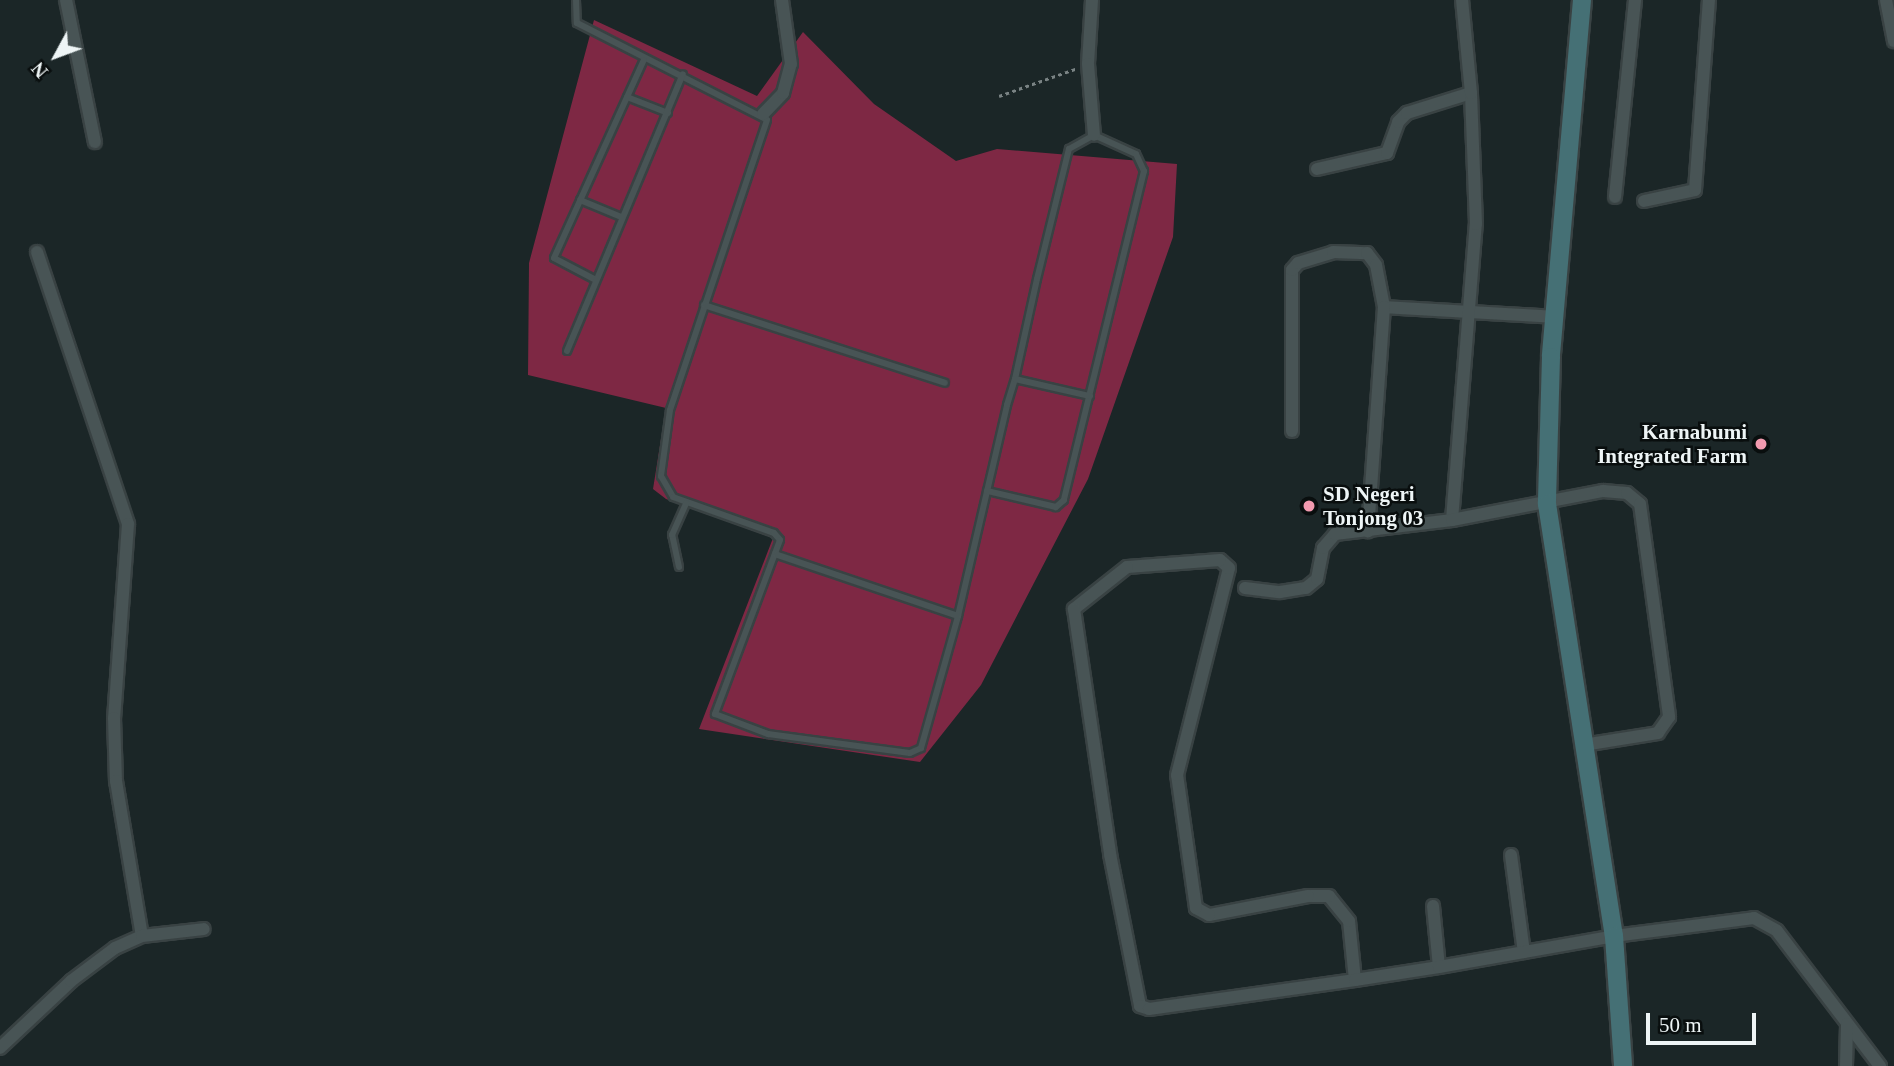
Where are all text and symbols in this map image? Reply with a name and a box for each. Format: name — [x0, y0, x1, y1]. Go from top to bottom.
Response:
north arrow — [21, 21, 91, 91]
text: N — [27, 58, 52, 82]
place label: Karnabumi Integrated Farm — [1597, 419, 1747, 469]
marker: Karnabumi Integrated Farm — [1753, 436, 1769, 452]
place label: SD Negeri Tonjong 03 — [1323, 481, 1423, 531]
marker: SD Negeri Tonjong 03 — [1301, 498, 1317, 514]
scale bar — [1649, 1000, 1759, 1044]
text: 50 m — [1659, 1013, 1702, 1037]

